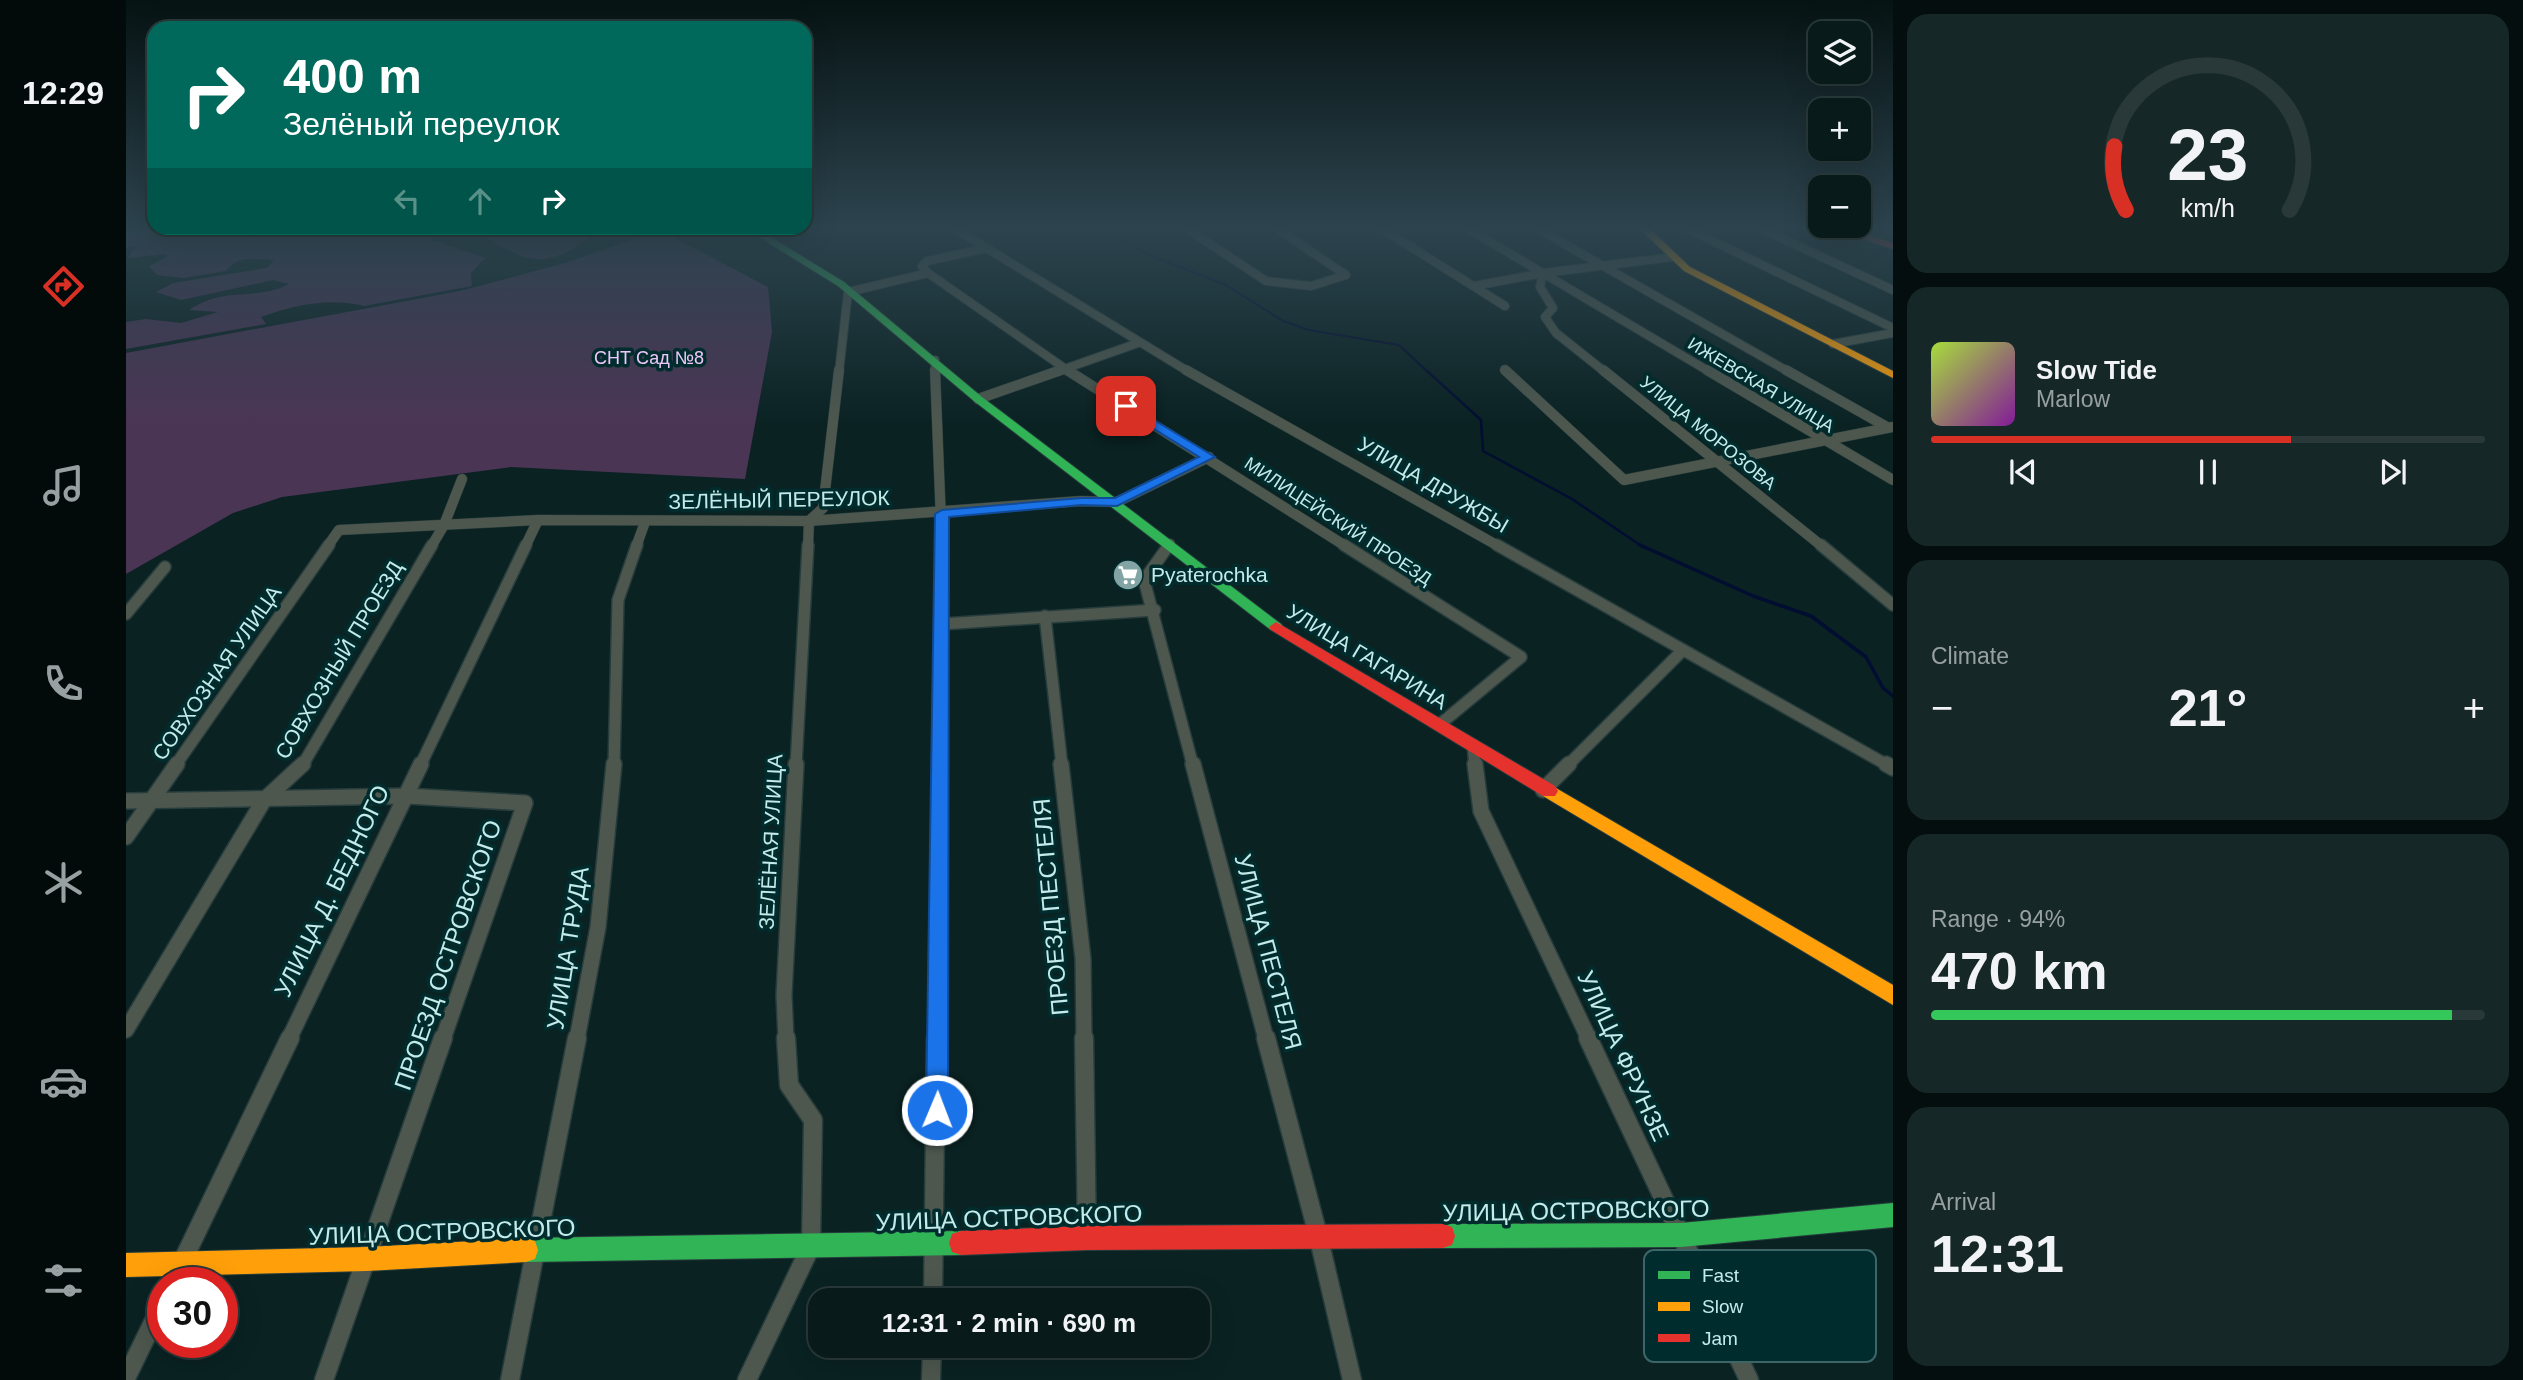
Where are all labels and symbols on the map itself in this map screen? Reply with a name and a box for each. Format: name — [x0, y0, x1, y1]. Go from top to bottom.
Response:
street label: ИЖЕВСКАЯ УЛИЦА — [1684, 333, 1838, 437]
park label: СНТ Сад №8 — [594, 348, 704, 368]
street label: УЛИЦА МОРОЗОВА — [1636, 372, 1780, 494]
pin — [1096, 376, 1156, 436]
street label: УЛИЦА ДРУЖБЫ — [1354, 432, 1513, 537]
street label: МИЛИЦЕЙСКИЙ ПРОЕЗД — [1241, 452, 1436, 589]
street label: ЗЕЛЁНЫЙ ПЕРЕУЛОК — [668, 486, 891, 513]
street label: СОВХОЗНЫЙ ПРОЕЗД — [270, 557, 407, 763]
supermarket icon: Pyaterochka — [1111, 558, 1145, 592]
place label: Pyaterochka — [1151, 563, 1268, 586]
street label: СОВХОЗНАЯ УЛИЦА — [148, 581, 286, 764]
street label: УЛИЦА ГАГАРИНА — [1283, 600, 1452, 714]
street label: ЗЕЛЁНАЯ УЛИЦА — [754, 754, 787, 930]
street label: УЛИЦА Д. БЕДНОГО — [269, 781, 394, 1001]
street label: ПРОЕЗД ПЕСТЕЛЯ — [1028, 797, 1073, 1017]
street label: ПРОЕЗД ОСТРОВСКОГО — [389, 816, 506, 1093]
street label: УЛИЦА ПЕСТЕЛЯ — [1229, 851, 1308, 1053]
street label: УЛИЦА ТРУДА — [541, 865, 594, 1031]
street label: УЛИЦА ФРУНЗЕ — [1572, 966, 1675, 1145]
position arrow — [900, 1073, 974, 1147]
street label: УЛИЦА ОСТРОВСКОГО — [1442, 1195, 1710, 1226]
street label: УЛИЦА ОСТРОВСКОГО — [875, 1199, 1143, 1236]
street label: УЛИЦА ОСТРОВСКОГО — [308, 1213, 576, 1250]
legend — [1644, 1250, 1876, 1362]
text: Fast — [1702, 1265, 1740, 1286]
speed limit sign: 30 — [147, 1267, 238, 1358]
text: Slow — [1702, 1296, 1743, 1317]
text: Jam — [1702, 1328, 1738, 1349]

